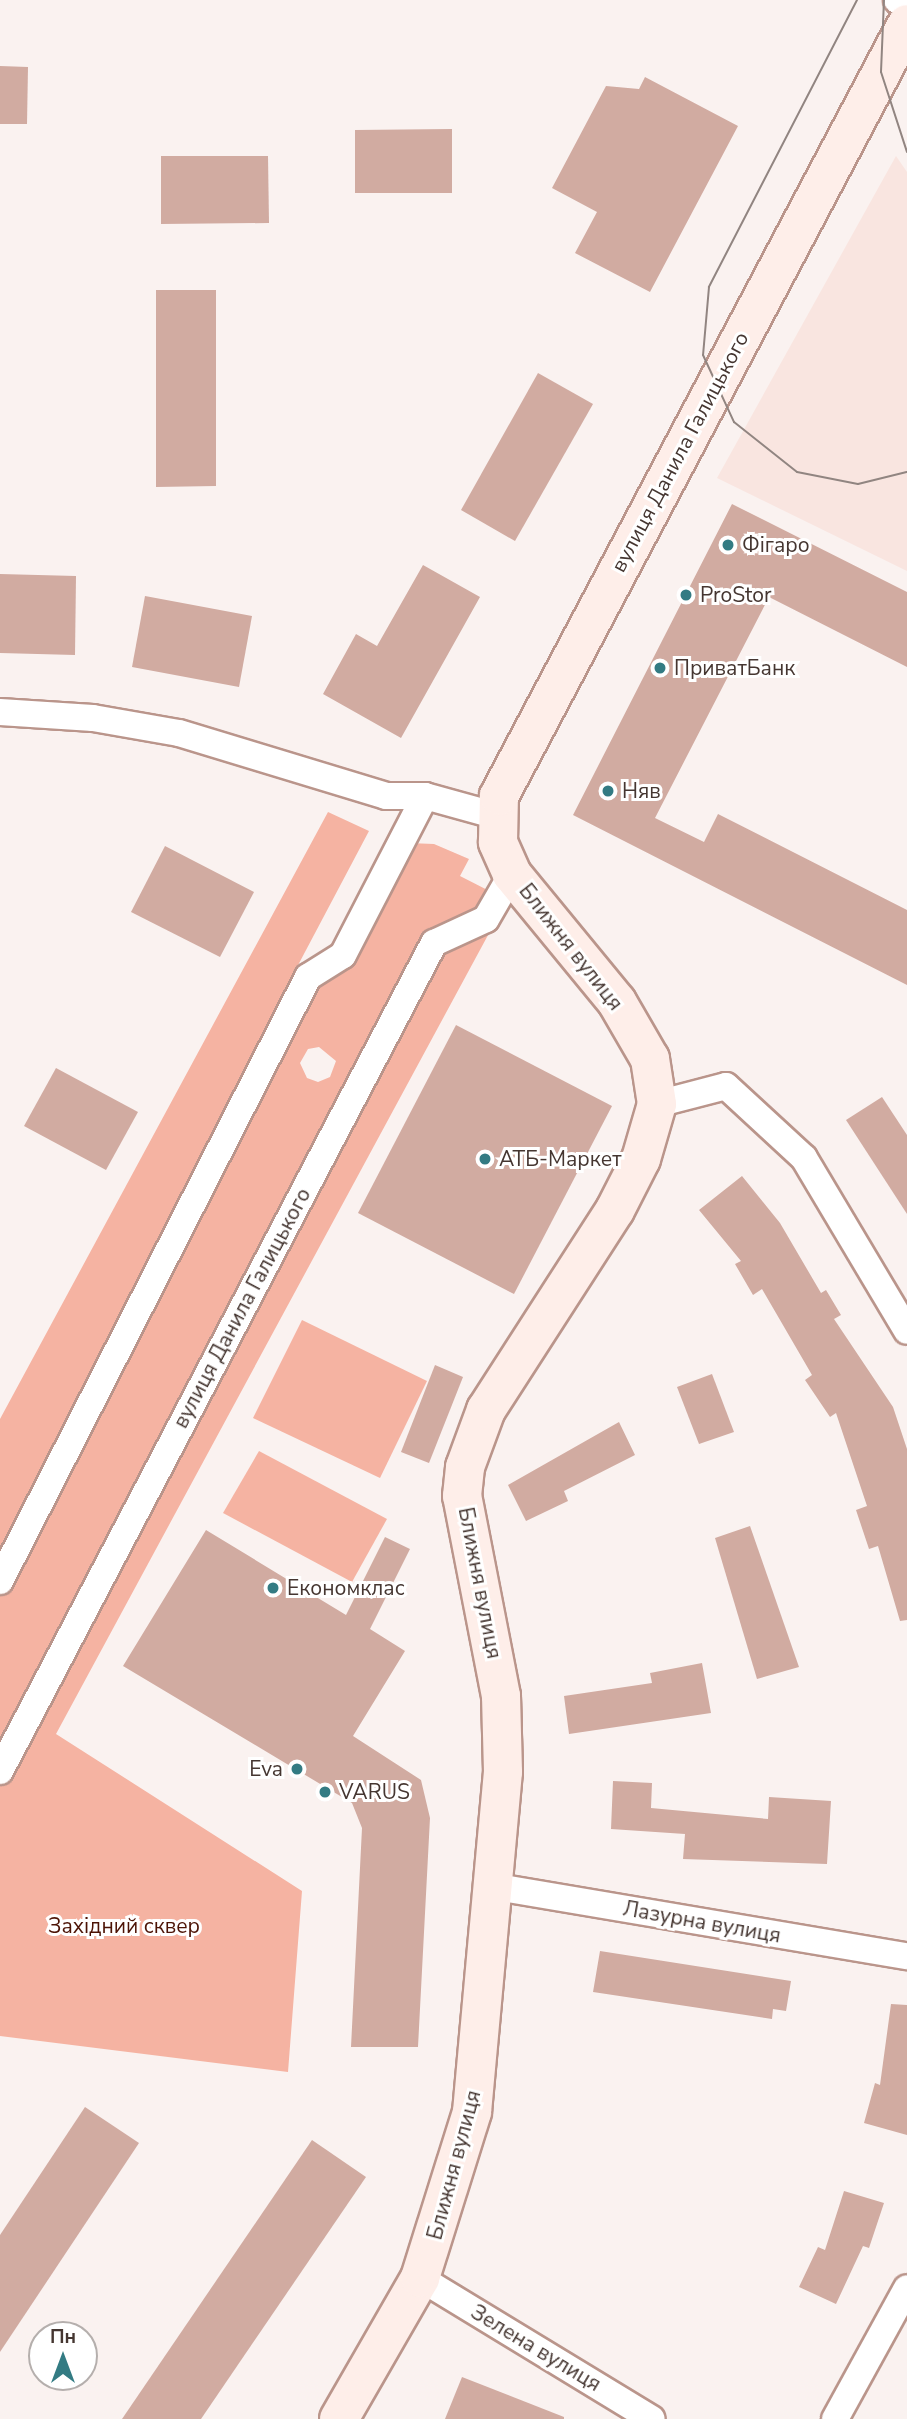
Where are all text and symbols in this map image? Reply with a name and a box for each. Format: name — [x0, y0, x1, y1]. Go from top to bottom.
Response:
street label: вулиця Данила Галицького — [606, 328, 754, 576]
place label: Фігаро — [742, 532, 810, 558]
marker: Фігаро — [720, 537, 736, 553]
place label: ProStor — [700, 582, 771, 608]
marker: ProStor — [678, 587, 694, 603]
place label: ПриватБанк — [674, 655, 795, 681]
marker: ПриватБанк — [652, 660, 668, 676]
place label: Няв — [622, 778, 661, 804]
marker: Няв — [600, 783, 616, 799]
street label: Ближня вулиця — [514, 879, 628, 1015]
place label: АТБ-Маркет — [499, 1146, 621, 1172]
marker: АТБ-Маркет — [477, 1151, 493, 1167]
street label: вулиця Данила Галицького — [168, 1184, 316, 1432]
street label: Ближня вулиця — [453, 1505, 507, 1661]
place label: Економклас — [287, 1575, 405, 1601]
marker: Економклас — [265, 1580, 281, 1596]
place label: Eva — [249, 1756, 283, 1782]
marker: Eva — [289, 1761, 305, 1777]
place label: VARUS — [339, 1779, 410, 1805]
marker: VARUS — [317, 1784, 333, 1800]
street label: Лазурна вулиця — [621, 1896, 783, 1948]
park label: Західний сквер — [48, 1913, 200, 1939]
street label: Ближня вулиця — [422, 2087, 486, 2243]
street label: Зелена вулиця — [466, 2299, 606, 2397]
north arrow — [28, 2321, 98, 2391]
text: Пн — [50, 2324, 76, 2350]

